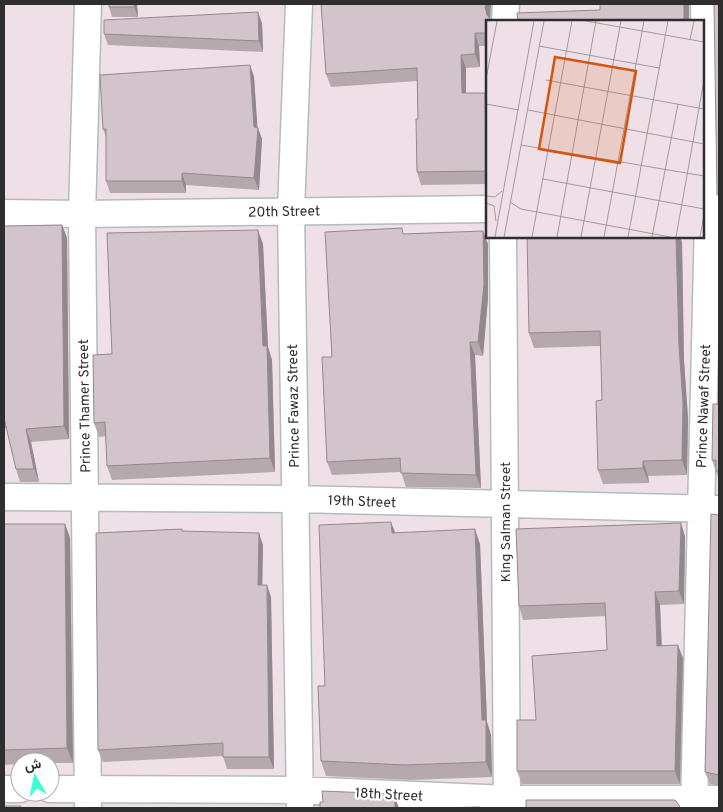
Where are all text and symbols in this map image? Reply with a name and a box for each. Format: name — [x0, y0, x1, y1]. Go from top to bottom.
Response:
inset map — [486, 20, 703, 238]
street label: 20th Street — [248, 203, 320, 222]
street label: Prince Thamer Street — [76, 339, 95, 473]
street label: Prince Fawaz Street — [285, 344, 304, 468]
street label: Prince Nawaf Street — [694, 344, 715, 468]
street label: King Salman Street — [498, 462, 515, 582]
street label: 19th Street — [328, 493, 396, 512]
north arrow — [10, 752, 60, 802]
text: ش — [23, 756, 43, 776]
street label: 18th Street — [354, 785, 423, 806]

